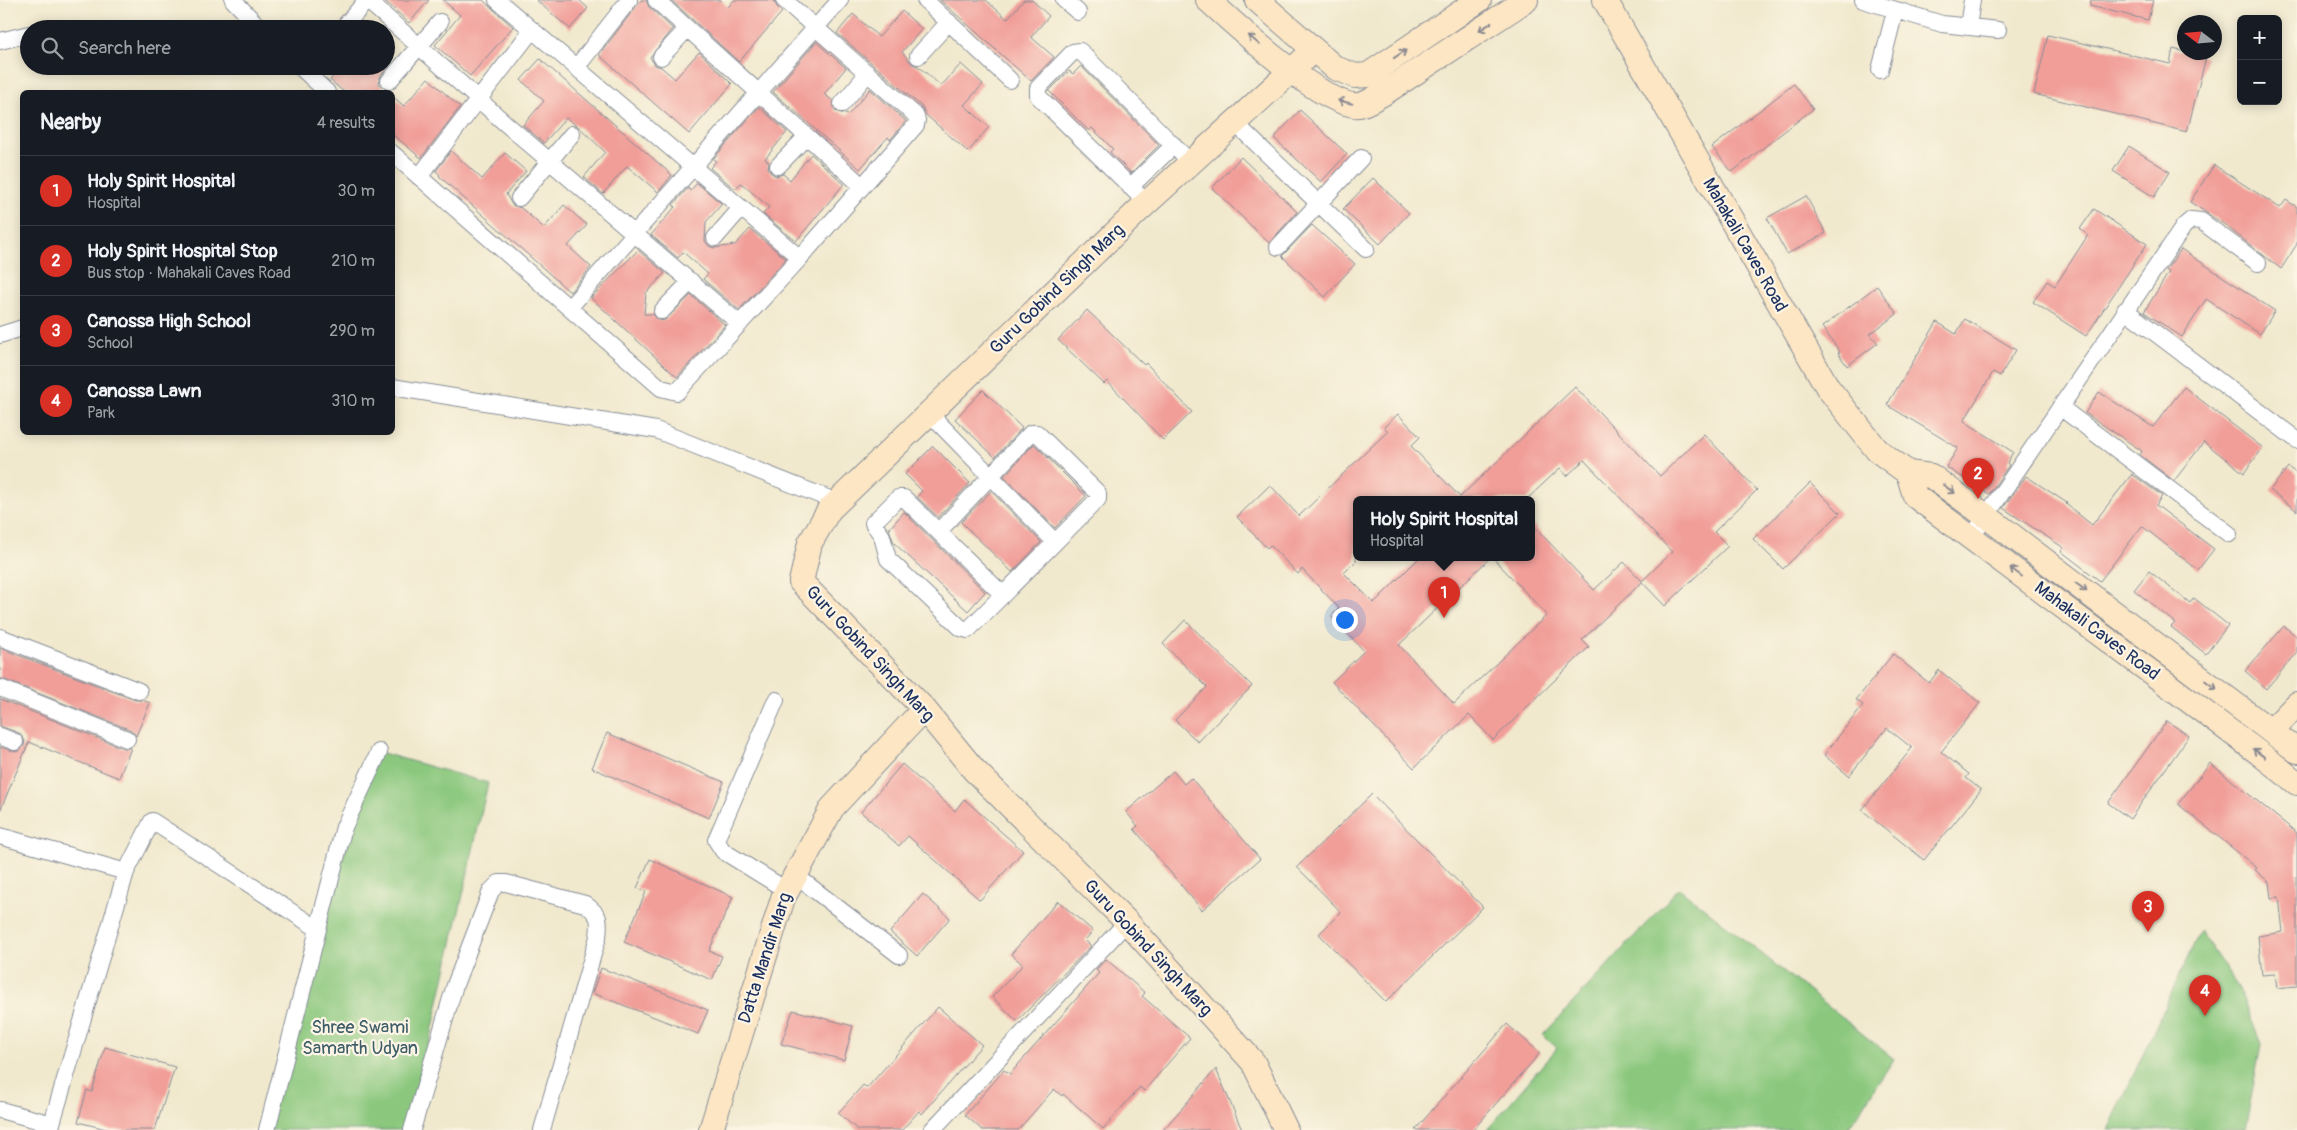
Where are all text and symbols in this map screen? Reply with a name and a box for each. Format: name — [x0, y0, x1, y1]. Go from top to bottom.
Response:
north arrow — [2177, 15, 2222, 60]
map controls — [2237, 15, 2282, 105]
button: + — [2237, 15, 2282, 60]
search box — [20, 20, 395, 75]
one-way arrow — [1478, 22, 1492, 32]
icon: search — [38, 34, 66, 62]
one-way arrow — [1247, 35, 1260, 46]
text: Search here — [78, 36, 171, 60]
one-way arrow — [1393, 49, 1407, 59]
button: − — [2237, 60, 2282, 105]
one-way arrow — [1338, 97, 1354, 106]
text: Nearby — [40, 109, 101, 136]
text: 4 results — [317, 113, 375, 133]
text: Holy Spirit Hospital — [87, 169, 235, 193]
street label: Mahakali Caves Road — [1697, 174, 1793, 316]
text: 1 — [53, 181, 59, 201]
text: 30 m — [337, 181, 375, 201]
text: Hospital — [87, 193, 141, 213]
street label: Guru Gobind Singh Marg — [985, 219, 1129, 359]
text: Holy Spirit Hospital Stop — [87, 239, 278, 263]
text: 2 — [52, 251, 60, 271]
text: 210 m — [331, 251, 375, 271]
text: Bus stop · Mahakali Caves Road — [87, 263, 291, 283]
text: Canossa High School — [87, 309, 251, 333]
text: 3 — [52, 321, 60, 341]
text: 290 m — [329, 321, 375, 341]
text: School — [87, 333, 133, 353]
text: Canossa Lawn — [87, 379, 201, 403]
text: 4 — [51, 391, 61, 411]
text: 310 m — [331, 391, 375, 411]
text: Park — [87, 403, 115, 423]
pin: 2 — [1962, 458, 1994, 499]
one-way arrow — [1942, 484, 1956, 494]
popup — [1353, 496, 1535, 561]
text: Holy Spirit Hospital — [1370, 507, 1518, 531]
text: Hospital — [1370, 531, 1424, 551]
one-way arrow — [2010, 566, 2024, 577]
street label: Mahakali Caves Road — [2030, 576, 2164, 686]
pin: 1 — [1428, 577, 1460, 618]
street label: Guru Gobind Singh Marg — [801, 581, 939, 727]
one-way arrow — [2074, 582, 2088, 592]
your location — [1332, 607, 1358, 633]
one-way arrow — [2204, 680, 2218, 690]
one-way arrow — [2253, 747, 2266, 758]
street label: Guru Gobind Singh Marg — [1079, 875, 1217, 1021]
street label: Datta Mandir Marg — [733, 890, 797, 1026]
pin: 3 — [2132, 891, 2164, 932]
pin: 4 — [2189, 975, 2221, 1016]
park label: Shree Swami Samarth Udyan — [302, 1016, 418, 1060]

